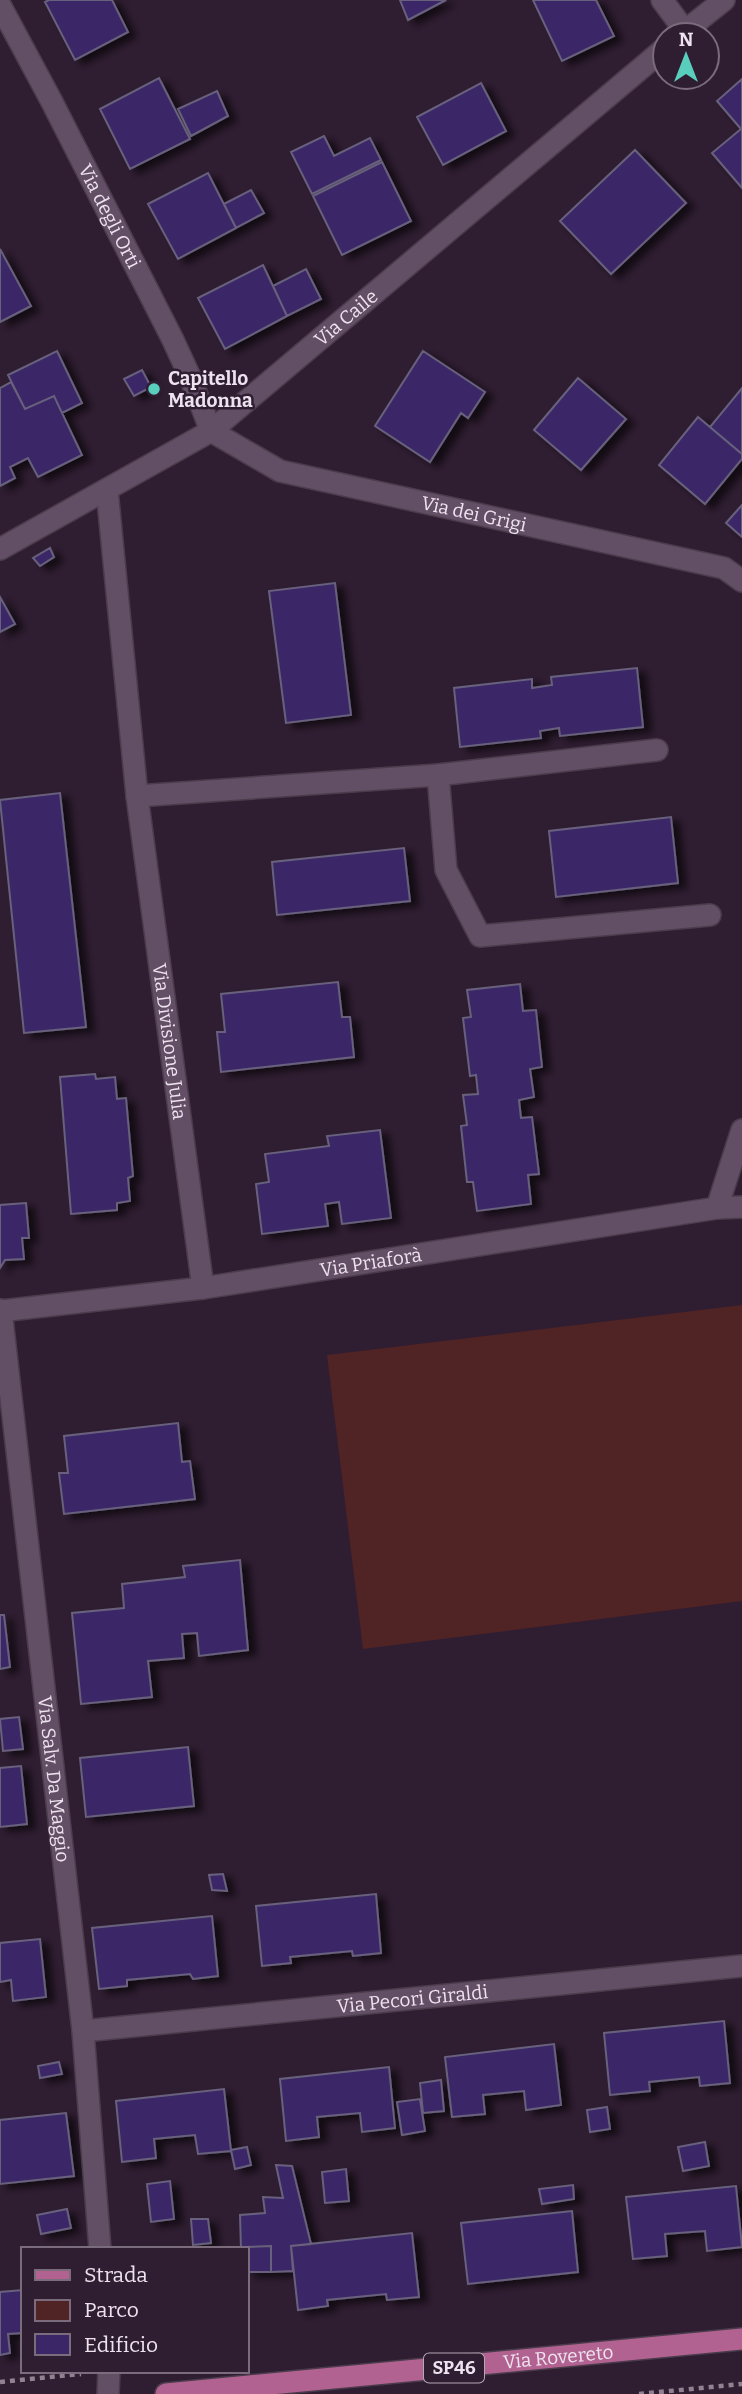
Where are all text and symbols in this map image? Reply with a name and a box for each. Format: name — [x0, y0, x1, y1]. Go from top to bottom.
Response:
north arrow — [651, 21, 721, 91]
text: N — [679, 28, 694, 51]
street label: Via degli Orti — [73, 160, 146, 272]
street label: Via Caile — [310, 285, 382, 351]
place label: Capitello Madonna — [168, 367, 253, 412]
marker: Capitello Madonna — [146, 381, 162, 397]
street label: Via dei Grigi — [419, 491, 529, 537]
street label: Via Divisione Julia — [148, 962, 191, 1121]
street label: Via Priaforà — [318, 1243, 424, 1282]
street label: Via Salv. Da Maggio — [33, 1695, 75, 1863]
street label: Via Pecori Giraldi — [336, 1980, 489, 2018]
legend — [21, 2247, 248, 2373]
text: Strada — [84, 2262, 148, 2288]
text: Parco — [84, 2297, 139, 2323]
text: Edificio — [84, 2332, 158, 2358]
street label: Via Rovereto — [502, 2340, 614, 2374]
road number: SP46 — [424, 2354, 484, 2382]

